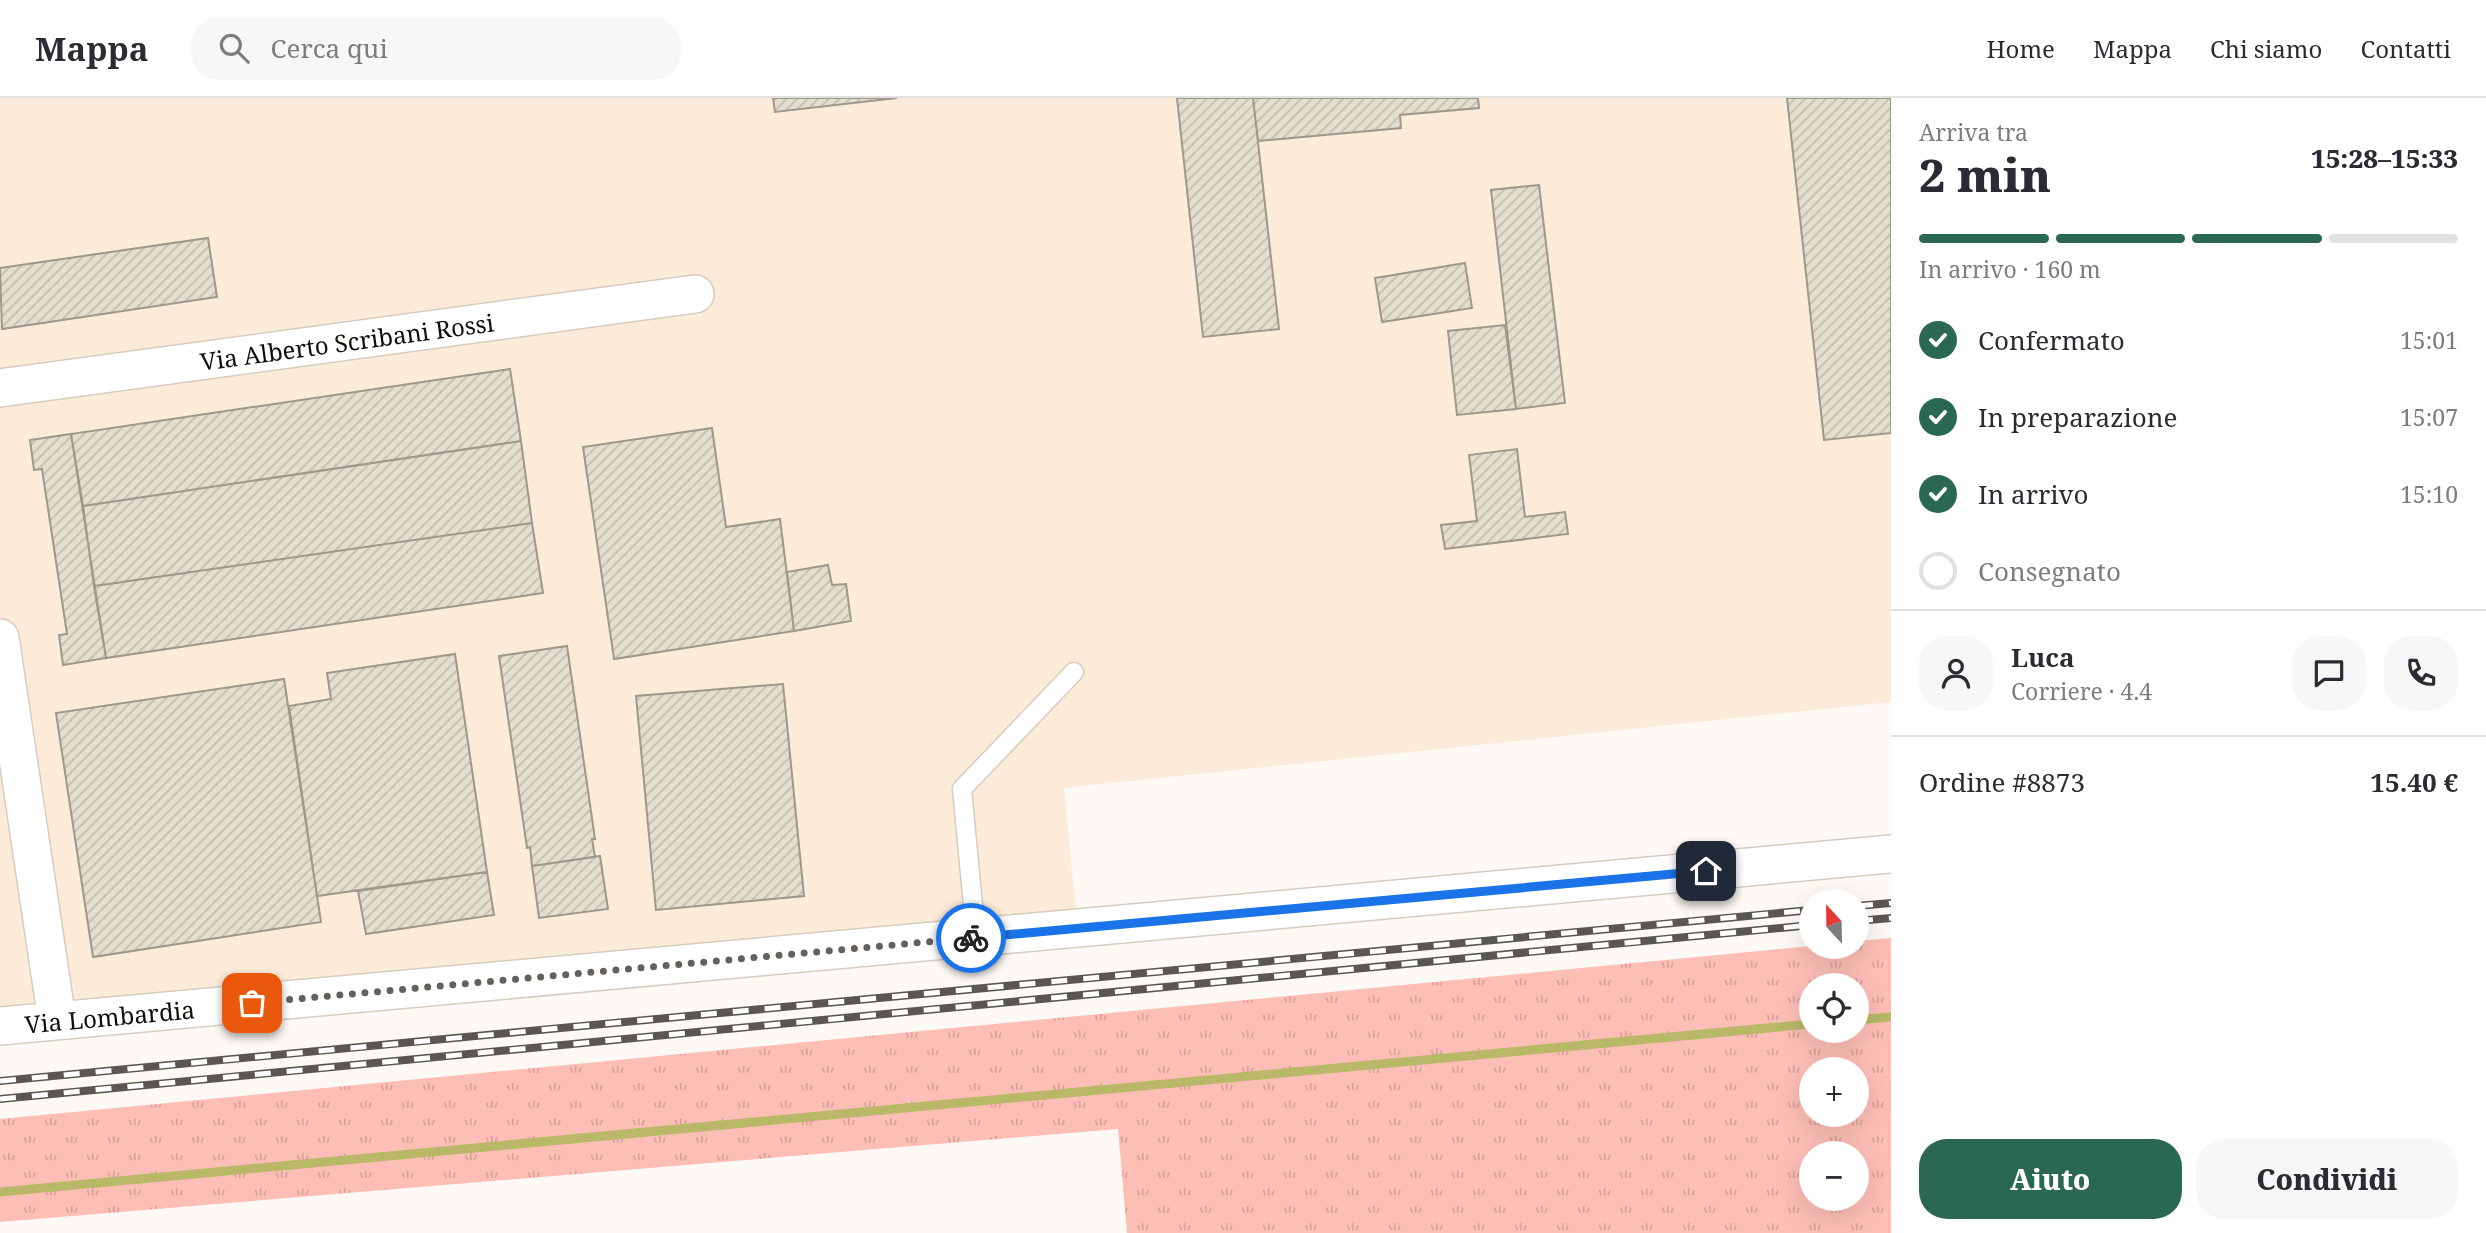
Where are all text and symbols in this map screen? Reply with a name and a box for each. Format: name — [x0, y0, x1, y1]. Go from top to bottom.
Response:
search box — [191, 17, 681, 80]
text: Mappa — [35, 26, 149, 71]
icon: search — [215, 29, 253, 67]
text: Cerca qui — [271, 30, 388, 66]
text: Home — [1987, 32, 2055, 65]
text: Mappa — [2093, 32, 2172, 65]
text: Chi siamo — [2210, 32, 2322, 65]
text: Contatti — [2360, 32, 2451, 65]
text: Arriva tra — [1919, 116, 2028, 148]
text: 15:28–15:33 — [2311, 140, 2458, 176]
text: 2 min — [1919, 143, 2051, 205]
text: In arrivo · 160 m — [1919, 253, 2101, 285]
street label: Via Alberto Scribani Rossi — [198, 305, 496, 377]
icon: check — [1919, 321, 1957, 359]
text: Confermato — [1978, 322, 2125, 358]
text: 15:01 — [2400, 324, 2458, 356]
icon: check — [1919, 398, 1957, 436]
text: In preparazione — [1978, 399, 2177, 435]
text: 15:07 — [2400, 401, 2458, 433]
icon: check — [1919, 475, 1957, 513]
text: In arrivo — [1978, 476, 2089, 512]
text: 15:10 — [2400, 478, 2458, 510]
text: Consegnato — [1978, 553, 2121, 589]
button: person — [1919, 636, 1993, 710]
button: chat — [2292, 636, 2366, 710]
button: phone — [2384, 636, 2458, 710]
text: Luca — [2011, 639, 2075, 675]
text: Corriere · 4.4 — [2011, 675, 2152, 707]
text: Ordine #8873 — [1919, 764, 2085, 800]
text: 15.40 € — [2370, 764, 2458, 800]
pin — [1676, 841, 1736, 901]
icon: home — [1687, 852, 1725, 890]
north arrow — [1799, 889, 1869, 959]
map controls — [1799, 889, 1869, 1211]
courier — [936, 903, 1006, 973]
icon: bike — [952, 919, 990, 957]
pin — [222, 973, 282, 1033]
button: locate — [1799, 973, 1869, 1043]
icon: bag — [233, 984, 271, 1022]
street label: Via Lombardia — [23, 992, 196, 1040]
button: + — [1799, 1057, 1869, 1127]
button: Aiuto — [1919, 1139, 2182, 1219]
button: Condividi — [2196, 1139, 2458, 1219]
button: − — [1799, 1141, 1869, 1211]

